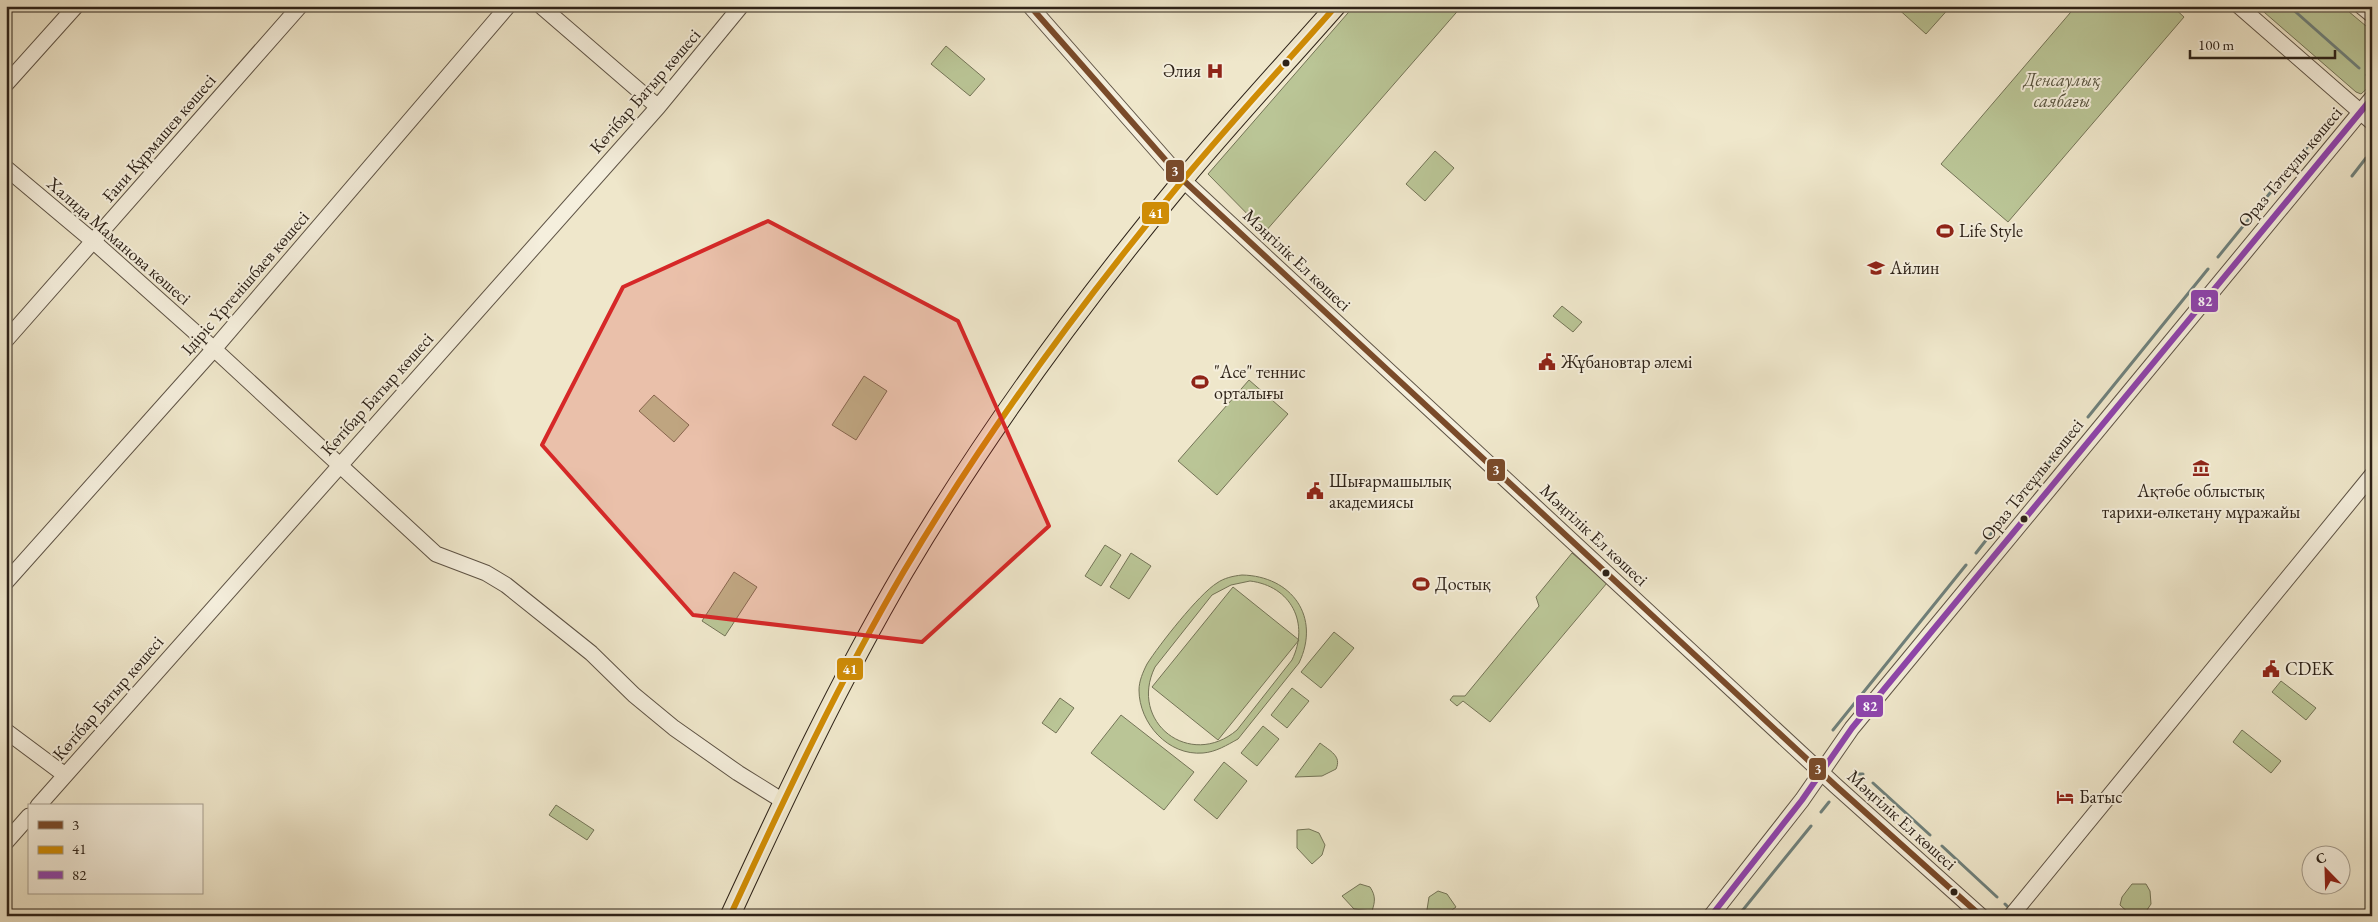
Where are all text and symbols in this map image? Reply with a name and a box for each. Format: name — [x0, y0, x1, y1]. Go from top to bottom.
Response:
street label: Көтібар Батыр көшесі — [584, 23, 705, 158]
scale bar — [2190, 28, 2336, 60]
text: 100 m — [2198, 35, 2235, 54]
unlabelled marker — [1281, 58, 1291, 68]
place label: Әлия — [1163, 59, 1201, 82]
hospital icon: Әлия — [1205, 61, 1225, 81]
street label: Ғани Құрмашев көшесі — [97, 68, 221, 206]
park label: Денсаулық саябағы — [2022, 68, 2101, 112]
street label: Ораз Тәтеұлы көшесі — [2232, 101, 2347, 232]
line badge: 3 — [1165, 159, 1185, 183]
text: 3 — [1171, 162, 1179, 180]
street label: Халида Маманова көшесі — [42, 171, 197, 310]
line badge: 41 — [1141, 201, 1170, 225]
text: 41 — [1149, 204, 1163, 222]
street label: Мәңгілік Ел көшесі — [1238, 204, 1357, 316]
street label: Ідіріс Үргенішбаев көшесі — [176, 205, 314, 360]
place label: Life Style — [1959, 219, 2023, 242]
sports icon: Life Style — [1935, 221, 1955, 241]
place label: Айлин — [1889, 256, 1940, 279]
school or university icon: Айлин — [1866, 258, 1886, 278]
line badge: 82 — [2190, 289, 2219, 313]
text: 82 — [2198, 292, 2213, 310]
street label: Көтібар Батыр көшесі — [315, 327, 438, 460]
place label: Жұбановтар әлемі — [1560, 350, 1693, 373]
public building icon: Жұбановтар әлемі — [1537, 352, 1557, 372]
place label: "Ace" теннис орталығы — [1214, 360, 1306, 404]
sports icon: "Ace" теннис орталығы — [1190, 372, 1210, 392]
street label: Ораз Тәтеұлы көшесі — [1975, 413, 2088, 546]
line badge: 3 — [1486, 458, 1506, 482]
museum icon: Ақтөбе облыстық тарихи-өлкетану мұражайы — [2191, 458, 2211, 478]
text: 3 — [1492, 461, 1500, 479]
place label: Шығармашылық академиясы — [1329, 469, 1452, 513]
street label: Мәңгілік Ел көшесі — [1535, 479, 1654, 591]
place label: Ақтөбе облыстық тарихи-өлкетану мұражайы — [2102, 479, 2300, 523]
public building icon: Шығармашылық академиясы — [1305, 481, 1325, 501]
unlabelled marker — [2019, 514, 2029, 524]
unlabelled marker — [1601, 568, 1611, 578]
place label: Достық — [1435, 572, 1491, 595]
sports icon: Достық — [1411, 574, 1431, 594]
street label: Көтібар Батыр көшесі — [47, 630, 168, 765]
line badge: 41 — [836, 657, 864, 681]
place label: CDEK — [2285, 657, 2335, 680]
public building icon: CDEK — [2261, 659, 2281, 679]
text: 41 — [843, 660, 857, 678]
line badge: 82 — [1855, 694, 1884, 718]
text: 82 — [1863, 697, 1878, 715]
line badge: 3 — [1808, 757, 1827, 781]
text: 3 — [1814, 760, 1822, 778]
street label: Мәңгілік Ел көшесі — [1843, 764, 1962, 875]
place label: Батыс — [2079, 785, 2122, 808]
hotel icon: Батыс — [2055, 787, 2075, 807]
legend — [28, 804, 202, 894]
text: 3 — [72, 815, 79, 834]
text: 41 — [72, 839, 86, 858]
north arrow — [2300, 844, 2350, 894]
text: С — [2313, 848, 2329, 868]
text: 82 — [72, 865, 87, 884]
unlabelled marker — [1949, 887, 1959, 897]

